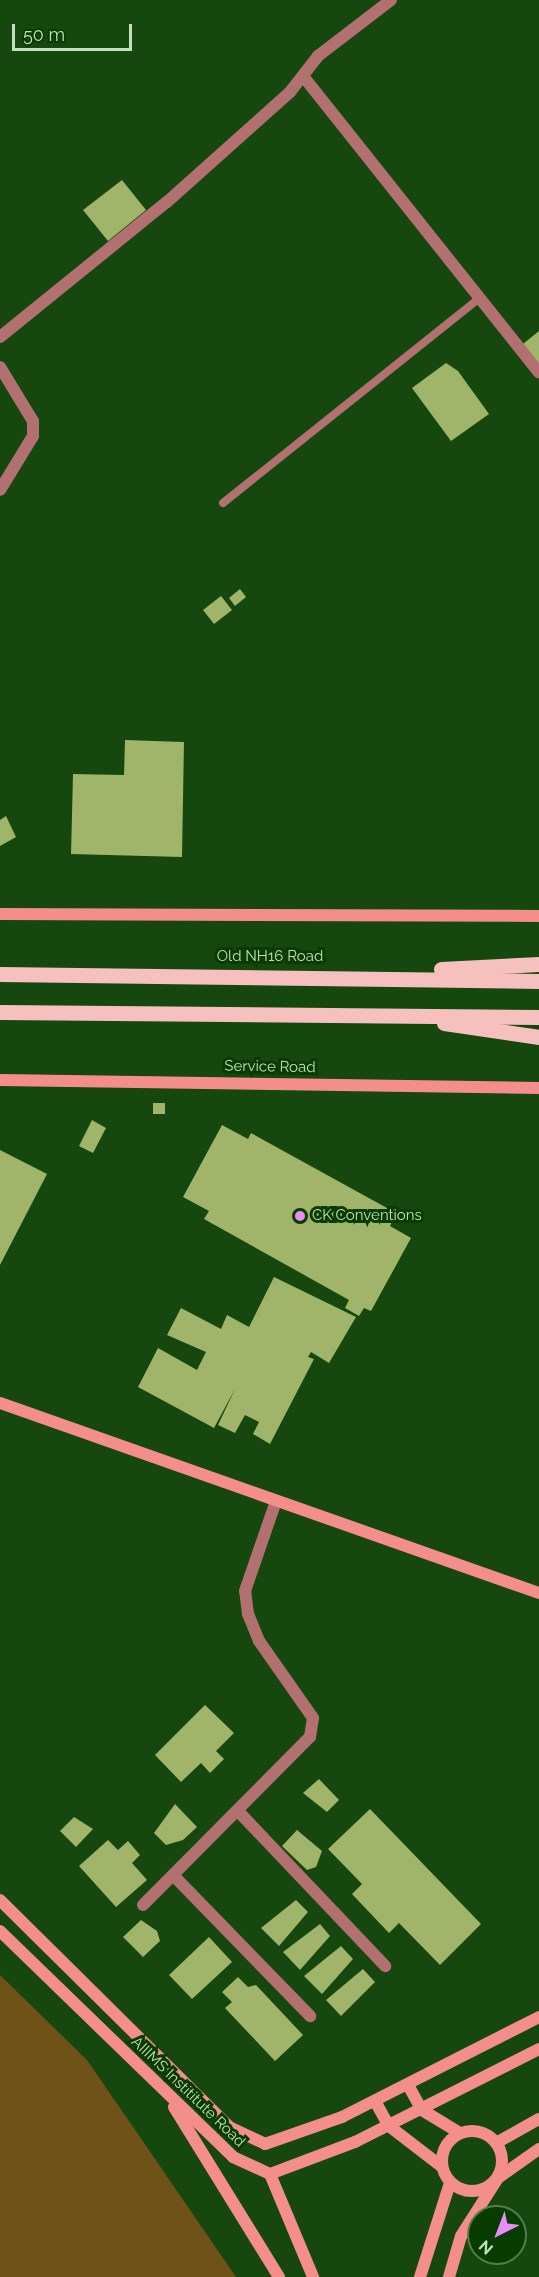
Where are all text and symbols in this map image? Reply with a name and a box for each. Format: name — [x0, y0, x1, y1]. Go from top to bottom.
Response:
scale bar — [15, 12, 135, 50]
text: 50 m — [23, 24, 65, 45]
street label: Old NH16 Road — [217, 948, 323, 966]
street label: Service Road — [224, 1057, 316, 1077]
place label: CK Conventions — [312, 1207, 422, 1225]
marker: CK Conventions — [293, 1209, 307, 1223]
street label: AIIIMS Instititute Road — [127, 2033, 249, 2151]
north arrow — [467, 2205, 527, 2265]
text: N — [475, 2236, 497, 2258]

